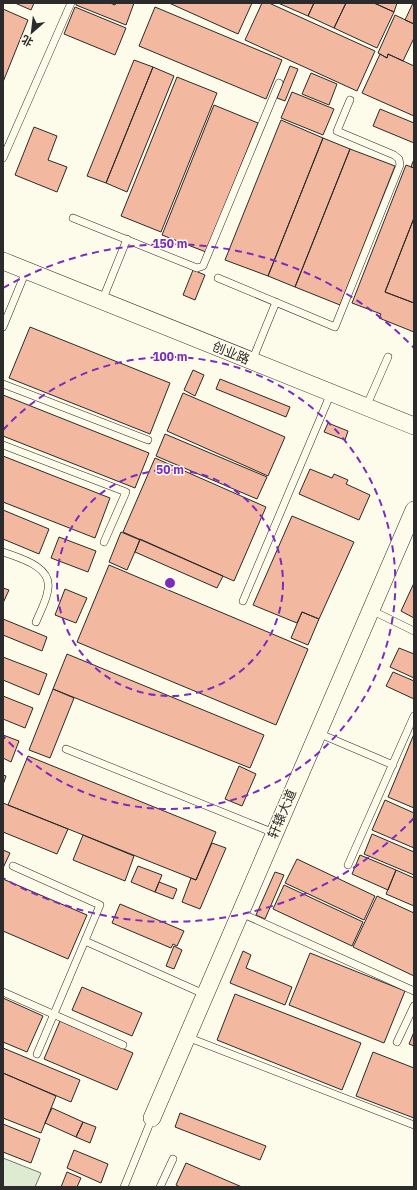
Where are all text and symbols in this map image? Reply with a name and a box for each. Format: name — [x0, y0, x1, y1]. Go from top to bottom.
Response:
north arrow — [12, 12, 52, 52]
text: 北 — [19, 32, 35, 50]
text: 150 m — [152, 236, 188, 251]
street label: 创业路 — [210, 338, 252, 368]
text: 100 m — [152, 349, 188, 364]
text: 50 m — [156, 462, 184, 477]
centre of rings — [163, 576, 177, 590]
street label: 轩辕大道 — [264, 787, 300, 841]

